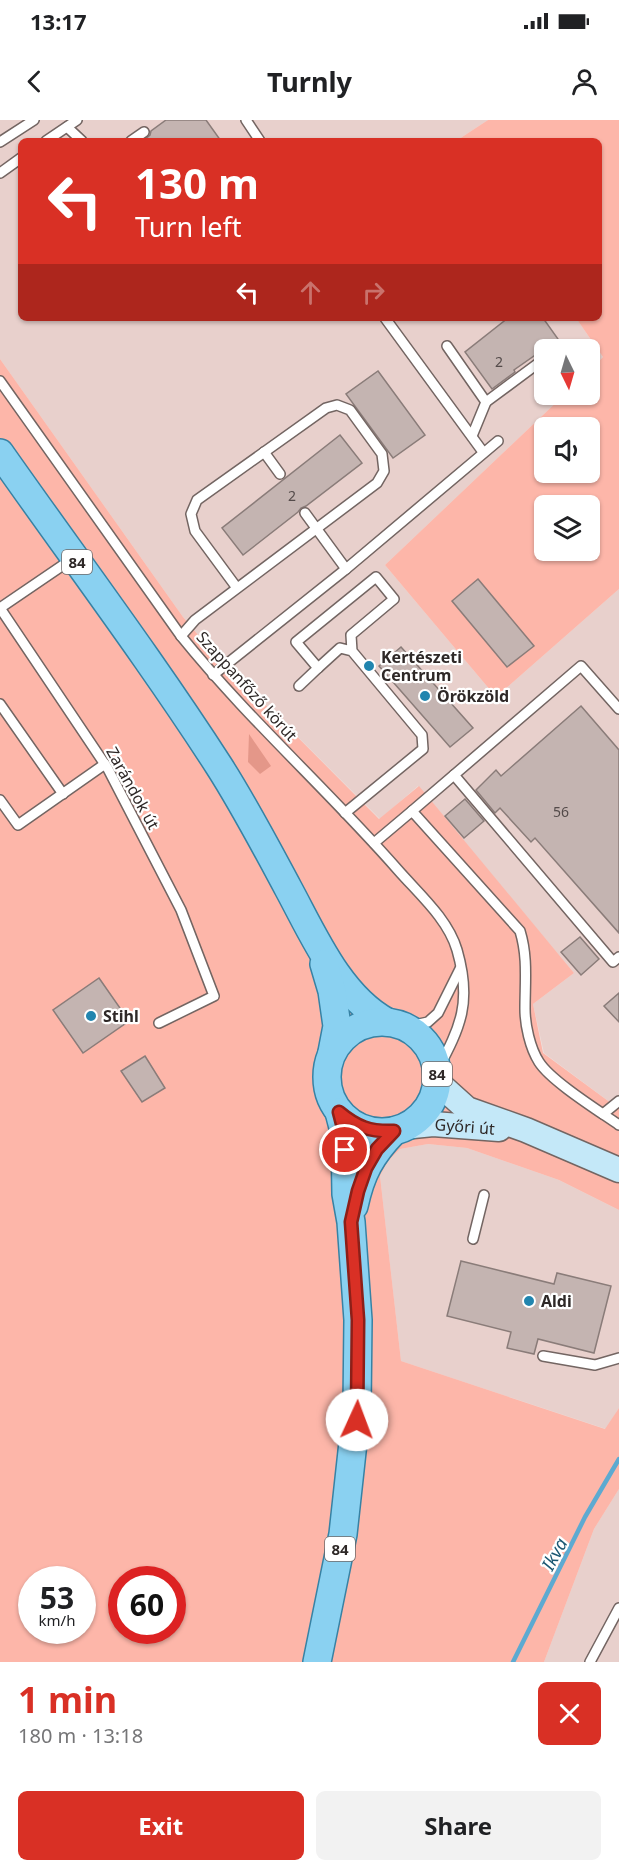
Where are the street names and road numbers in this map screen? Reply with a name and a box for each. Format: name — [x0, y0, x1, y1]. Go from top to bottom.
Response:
road number: 84 — [62, 550, 92, 574]
street label: Szappanfőző körút — [192, 626, 302, 746]
street label: Zarándok út — [101, 743, 165, 833]
road number: 84 — [422, 1062, 452, 1086]
street label: Győri út — [434, 1113, 496, 1140]
road number: 84 — [325, 1537, 355, 1561]

